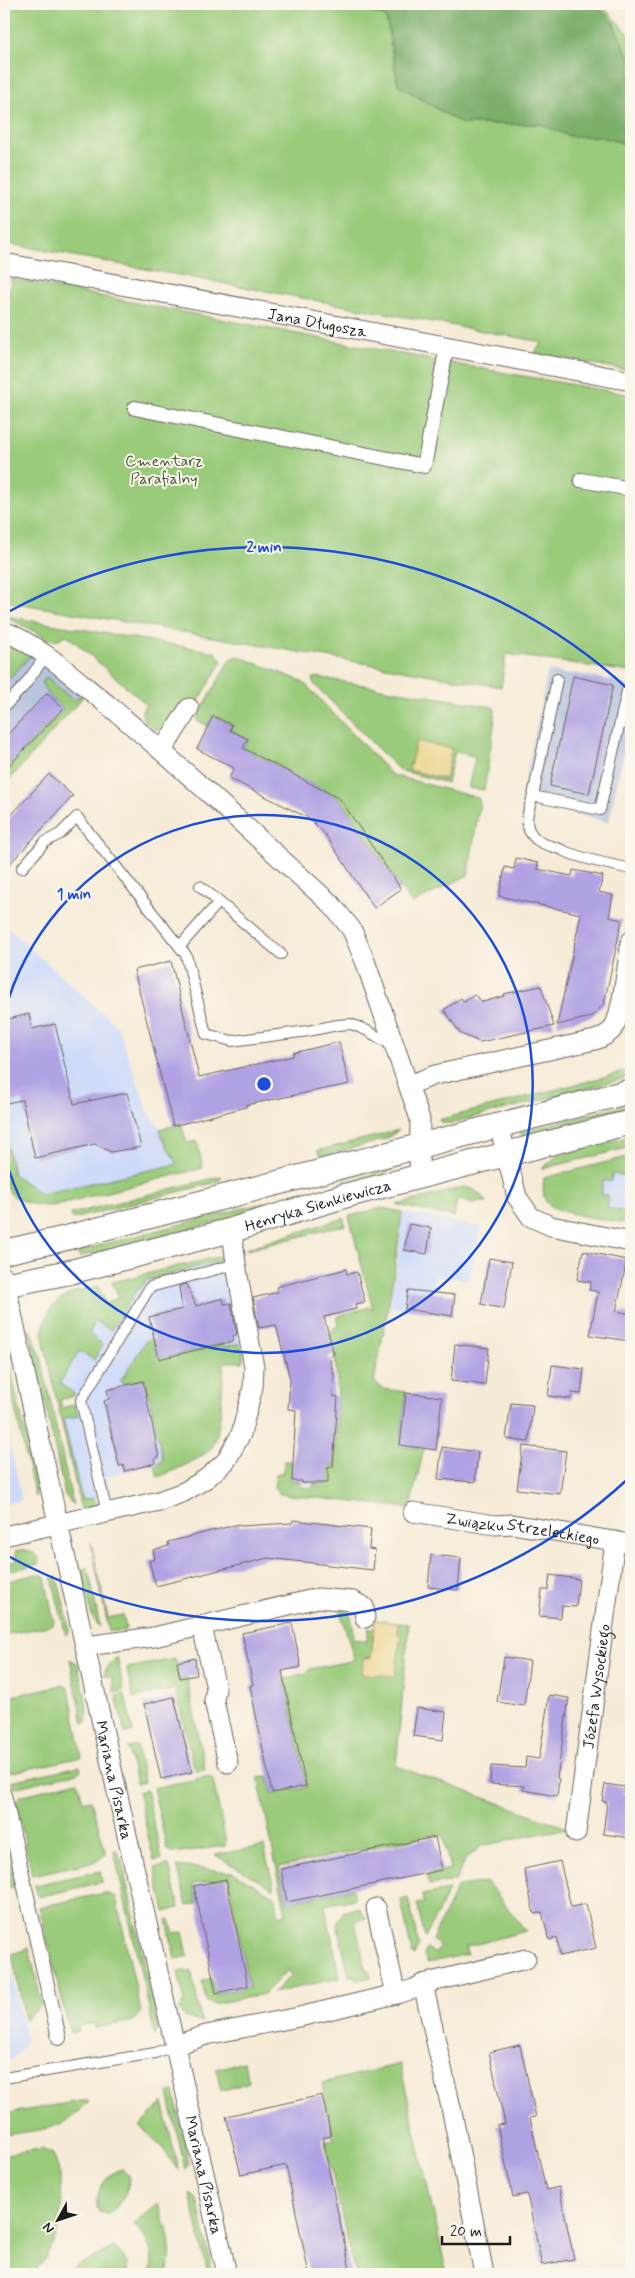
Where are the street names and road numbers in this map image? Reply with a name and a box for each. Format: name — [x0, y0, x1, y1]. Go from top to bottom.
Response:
street label: Jana Długosza — [266, 304, 369, 343]
street label: Henryka Sienkiewicza — [242, 1175, 394, 1238]
street label: Związku Strzeleckiego — [444, 1508, 601, 1551]
street label: Józefa Wysockiego — [578, 1623, 616, 1750]
street label: Mariana Pisarka — [90, 1719, 137, 1842]
street label: Mariana Pisarka — [179, 2114, 227, 2237]

